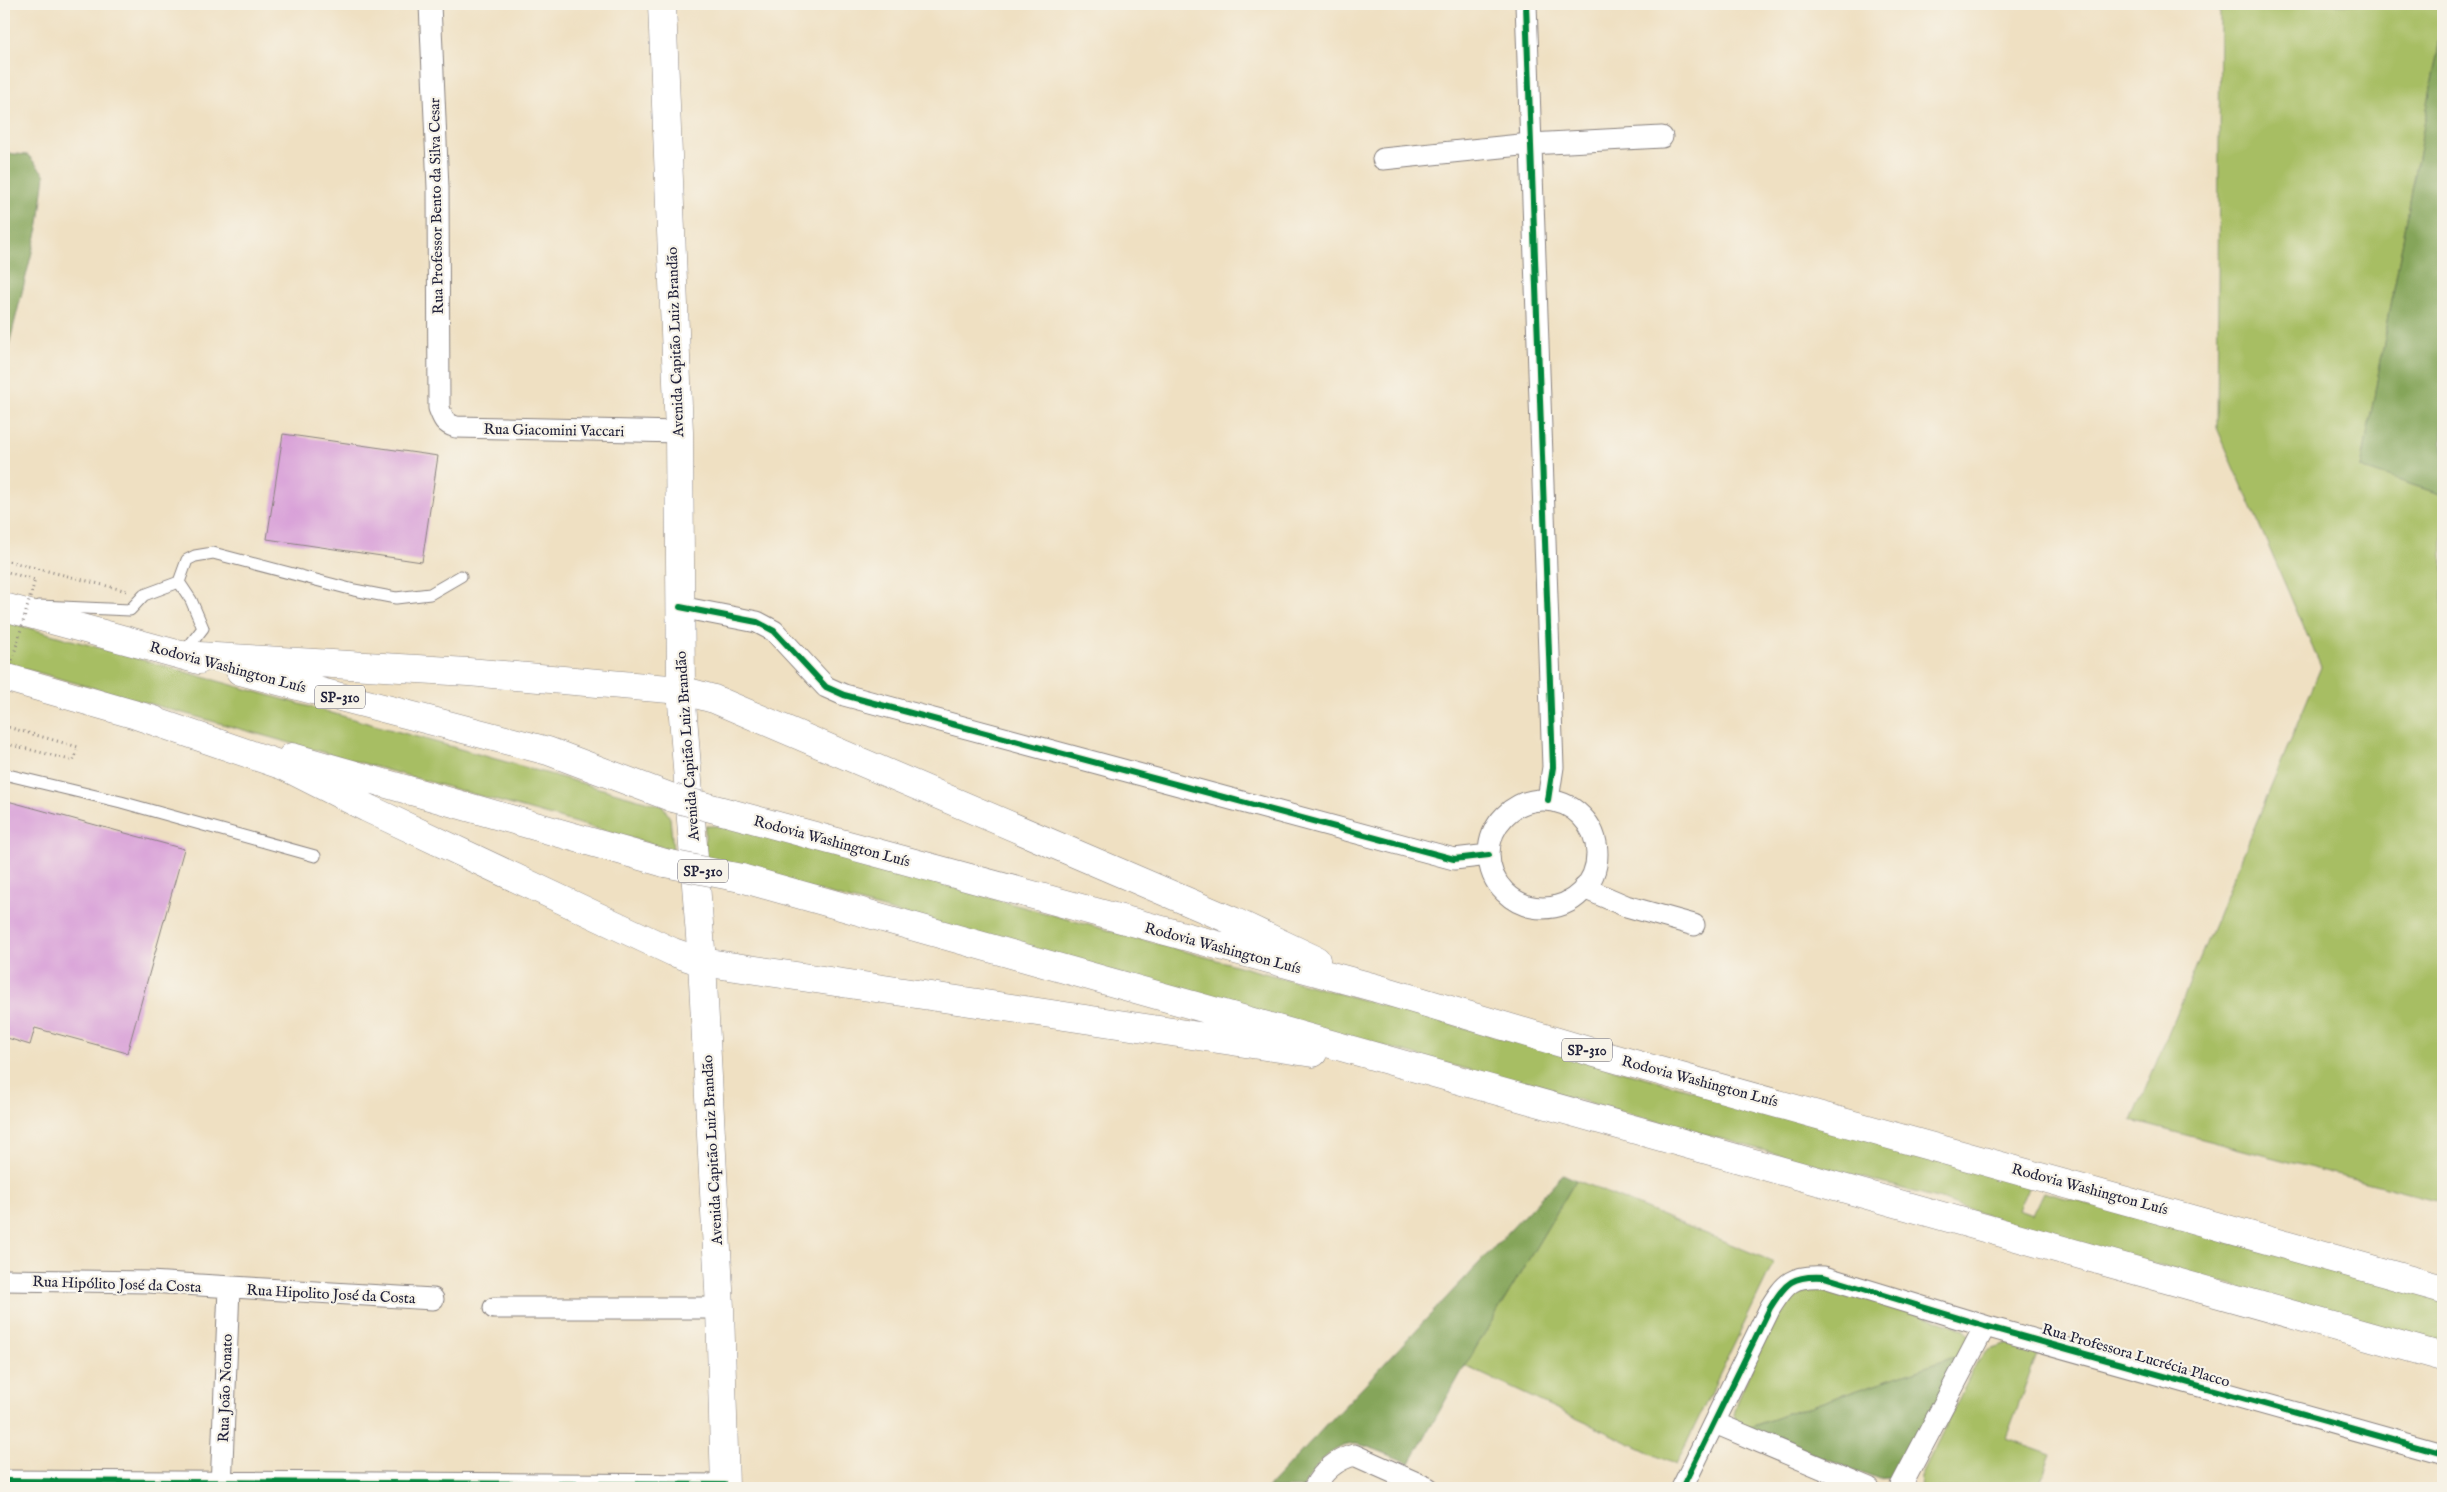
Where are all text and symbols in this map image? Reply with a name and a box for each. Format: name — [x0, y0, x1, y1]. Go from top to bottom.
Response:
street label: Rua Professor Bento da Silva Cesar — [425, 97, 448, 314]
street label: Avenida Capitão Luiz Brandão — [663, 247, 688, 438]
street label: Rua Giacomini Vaccari — [483, 420, 625, 441]
street label: Rodovia Washington Luís — [148, 637, 308, 698]
street label: Avenida Capitão Luiz Brandão — [671, 650, 704, 843]
road number: SP-310 — [315, 686, 365, 709]
street label: Rodovia Washington Luís — [752, 811, 912, 872]
road number: SP-310 — [678, 859, 728, 882]
street label: Rodovia Washington Luís — [1143, 918, 1303, 979]
road number: SP-310 — [1562, 1038, 1612, 1062]
street label: Rodovia Washington Luís — [1620, 1051, 1780, 1112]
street label: Avenida Capitão Luiz Brandão — [698, 1054, 727, 1247]
street label: Rodovia Washington Luís — [2010, 1159, 2170, 1220]
street label: Rua Hipólito José da Costa — [32, 1272, 202, 1297]
street label: Rua Hipolito José da Costa — [246, 1281, 416, 1308]
street label: Rua Professora Lucrécia Placco — [2040, 1319, 2232, 1391]
street label: Rua João Nonato — [214, 1333, 237, 1443]

